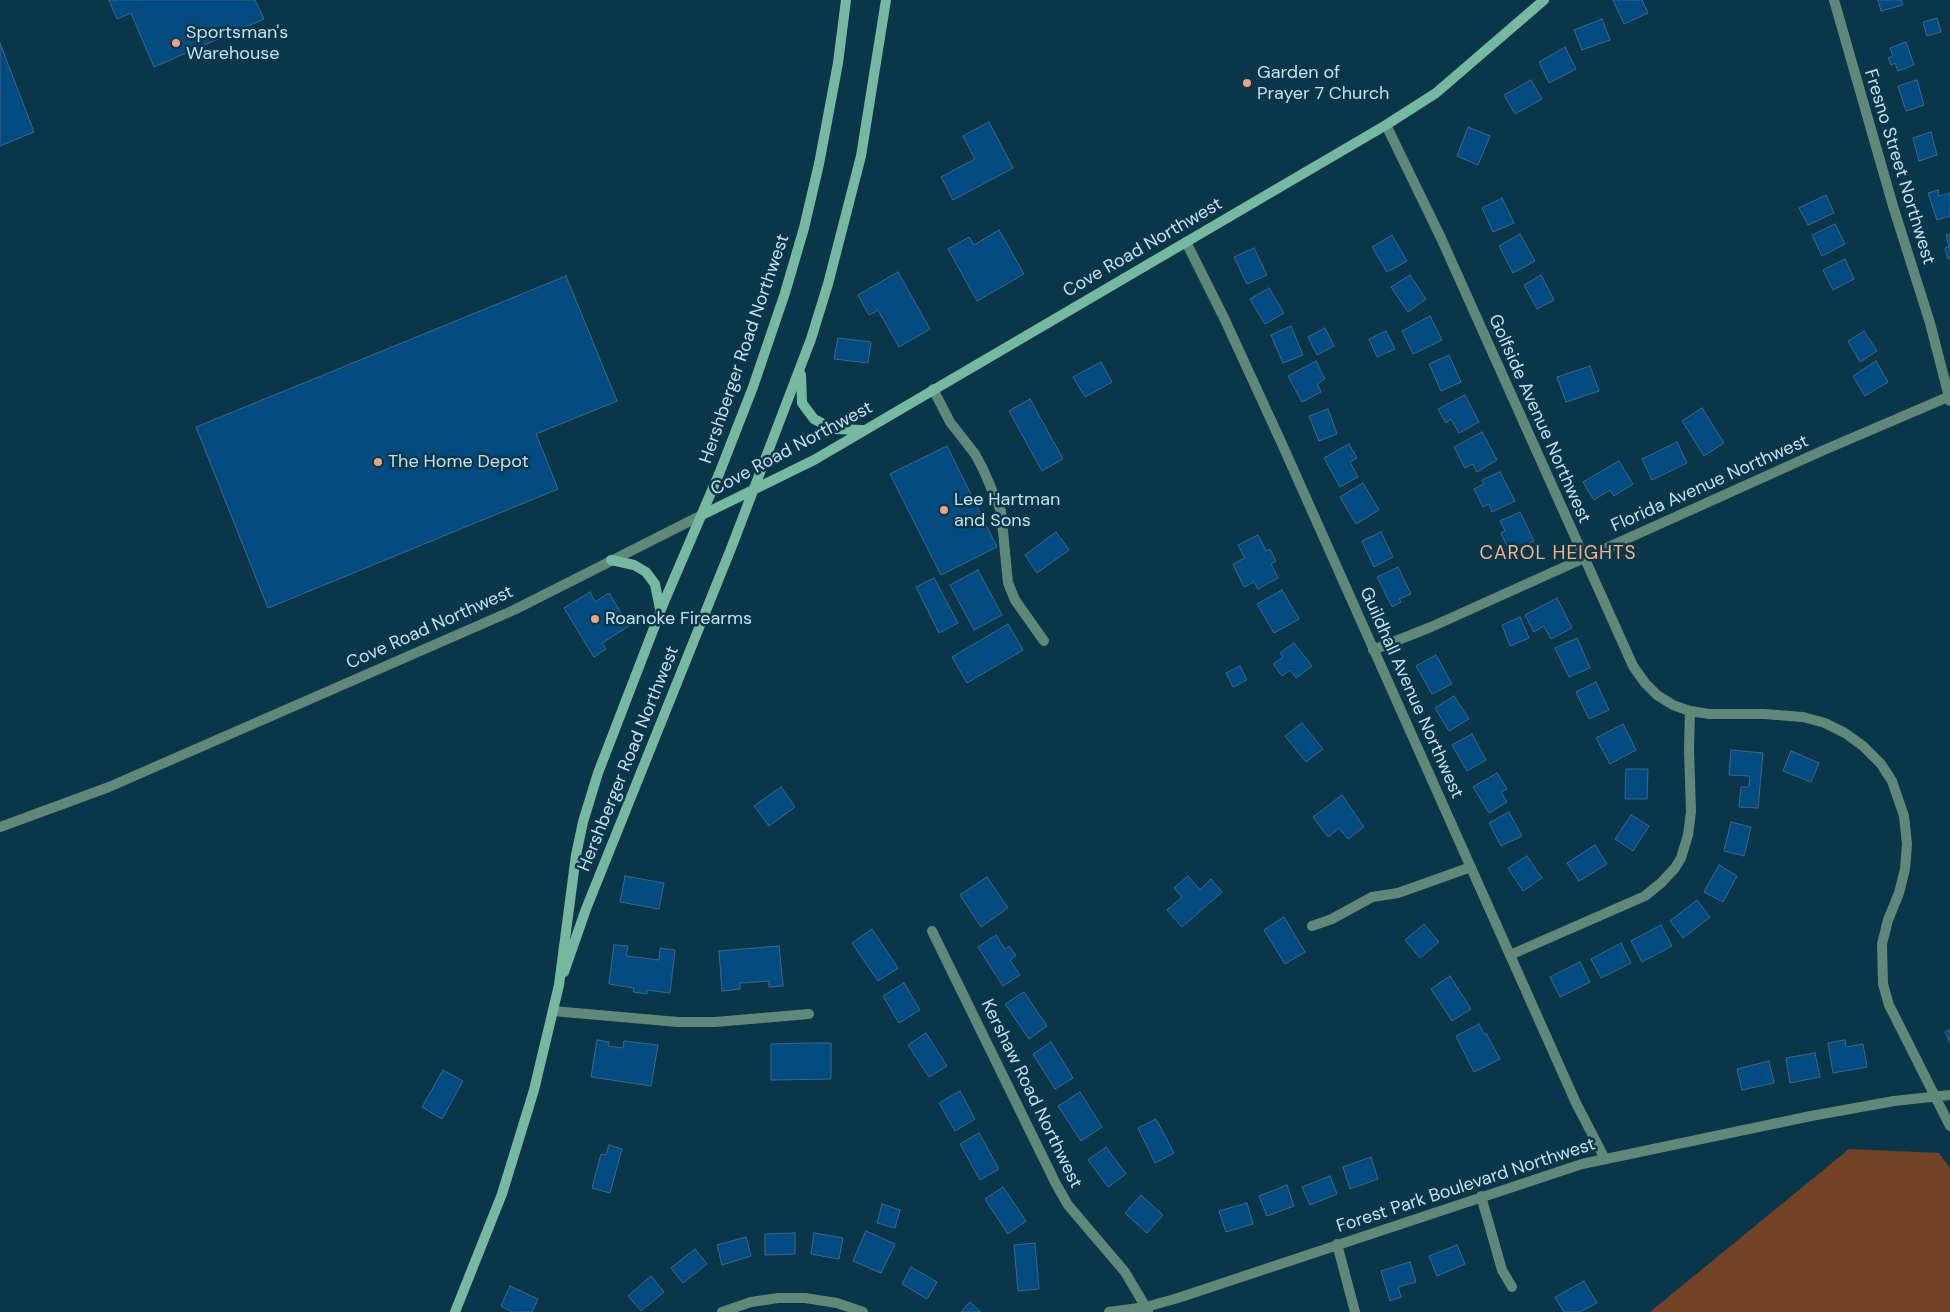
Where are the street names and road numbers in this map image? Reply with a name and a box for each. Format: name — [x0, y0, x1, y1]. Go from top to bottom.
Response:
street label: Fresno Street Northwest — [1859, 67, 1939, 267]
street label: Cove Road Northwest — [1060, 194, 1226, 302]
street label: Hershberger Road Northwest — [696, 232, 794, 466]
street label: Golfside Avenue Northwest — [1483, 311, 1595, 527]
street label: Cove Road Northwest — [707, 397, 877, 501]
street label: Florida Avenue Northwest — [1608, 431, 1812, 537]
street label: Cove Road Northwest — [343, 581, 517, 675]
street label: Guildhall Avenue Northwest — [1355, 584, 1467, 802]
street label: Hershberger Road Northwest — [574, 643, 684, 875]
street label: Kershaw Road Northwest — [976, 996, 1086, 1192]
street label: Forest Park Boulevard Northwest — [1334, 1134, 1598, 1238]

